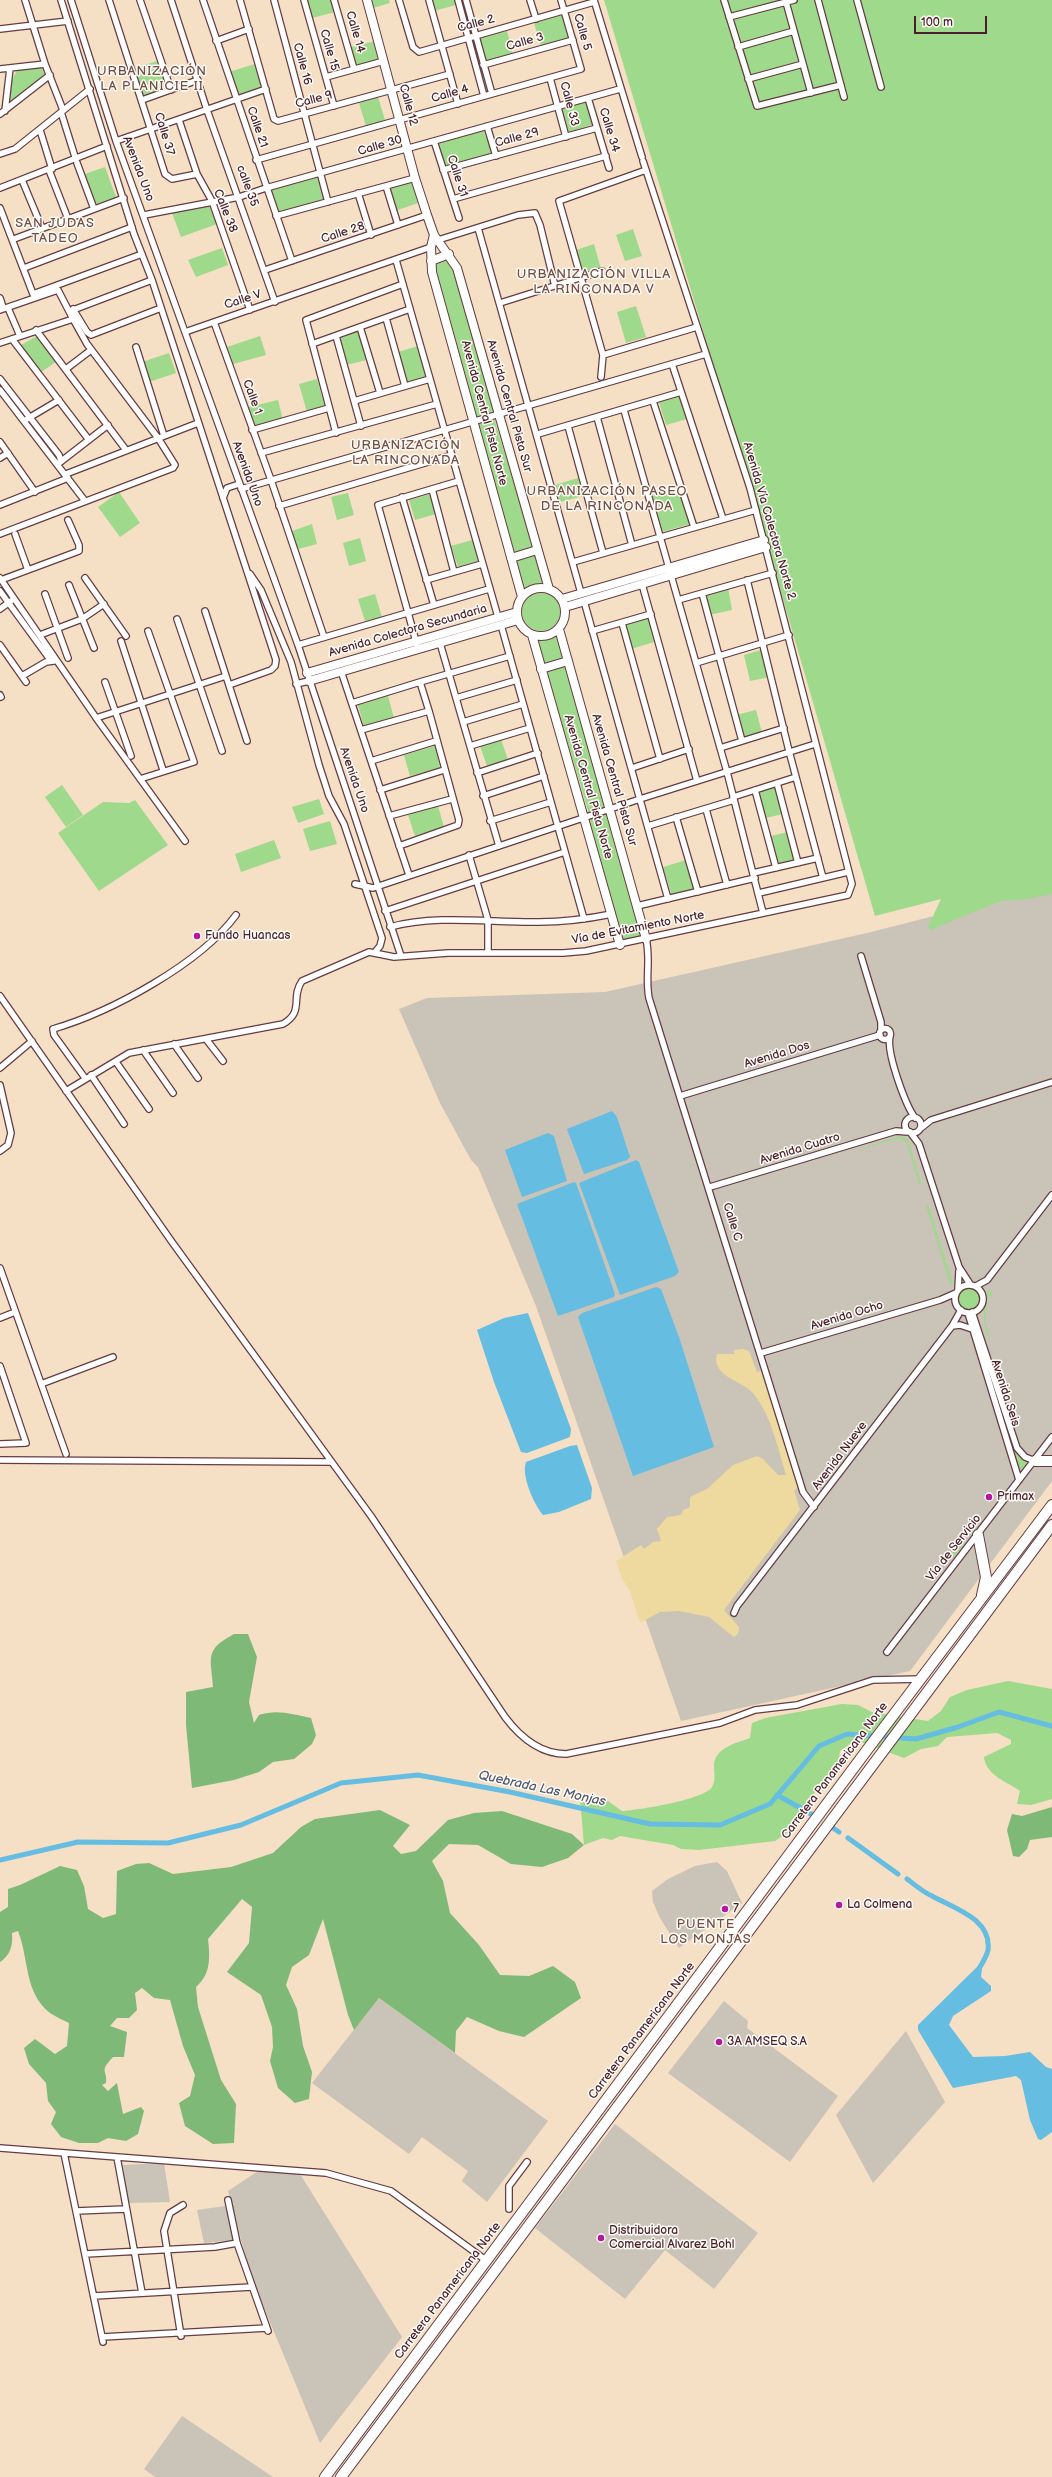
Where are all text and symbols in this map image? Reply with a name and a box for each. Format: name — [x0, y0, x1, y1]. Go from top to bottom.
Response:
scale bar — [916, 8, 989, 34]
street label: Calle 14 — [342, 9, 368, 55]
street label: Calle 2 — [456, 12, 496, 36]
street label: Calle 5 — [570, 12, 594, 52]
text: 100 m — [921, 15, 953, 30]
street label: Calle 15 — [316, 28, 342, 72]
street label: Calle 3 — [505, 30, 545, 54]
street label: Calle 16 — [289, 41, 315, 87]
district label: URBANIZACIÓN LA PLANICIE II — [97, 64, 207, 95]
street label: Calle 33 — [556, 80, 582, 128]
street label: Calle 4 — [430, 82, 470, 106]
street label: Calle 12 — [396, 83, 420, 127]
street label: Calle 9 — [294, 88, 334, 112]
street label: Calle 21 — [243, 105, 271, 149]
street label: Calle 34 — [595, 106, 623, 154]
street label: Calle 37 — [151, 111, 177, 157]
street label: Calle 29 — [493, 125, 541, 151]
street label: Calle 30 — [356, 133, 404, 159]
street label: Avenida Uno — [119, 134, 157, 204]
street label: Calle 31 — [444, 153, 470, 199]
street label: calle 35 — [233, 163, 261, 209]
street label: Calle 38 — [210, 187, 240, 235]
district label: SAN JUDAS TADEO — [15, 216, 95, 247]
street label: Calle 28 — [319, 219, 367, 247]
district label: URBANIZACIÓN VILLA LA RINCONADA V — [517, 267, 671, 298]
street label: Calle V — [223, 287, 263, 313]
street label: Avenida Central Pista Sur — [483, 338, 535, 474]
street label: Avenida Central Pista Norte — [458, 339, 510, 487]
street label: Calle 1 — [239, 378, 265, 416]
district label: URBANIZACIÓN LA RINCONADA — [351, 438, 461, 469]
street label: Avenida Uno — [229, 439, 265, 509]
street label: Avenida Vía Colectora Norte 2 — [740, 441, 798, 601]
district label: URBANIZACIÓN PASEO DE LA RINCONADA — [526, 484, 688, 515]
street label: Avenida Colectora Secundaria — [327, 602, 489, 660]
street label: Avenida Central Pista Sur — [588, 712, 640, 848]
street label: Avenida Central Pista Norte — [560, 713, 616, 861]
street label: Avenida Uno — [336, 745, 372, 815]
street label: Vía de Evitamiento Norte — [570, 908, 706, 948]
place label: Fundo Huancas — [205, 929, 291, 943]
marker: Fundo Huancas — [192, 931, 202, 941]
street label: Avenida Dos — [743, 1038, 811, 1072]
street label: Avenida Cuatro — [758, 1130, 842, 1168]
street label: Calle C — [719, 1201, 745, 1243]
street label: Avenida Ocho — [809, 1298, 885, 1334]
street label: Avenida Seis — [987, 1358, 1023, 1428]
street label: Avenida Nueve — [810, 1419, 870, 1493]
place label: Primax — [997, 1490, 1034, 1504]
marker: Primax — [984, 1492, 994, 1502]
street label: Vía de Servicio — [923, 1512, 985, 1584]
street label: Carretera Panamericana Norte — [779, 1700, 891, 1842]
water label: Quebrada Las Monjas — [477, 1768, 607, 1810]
place label: La Colmena — [847, 1898, 912, 1912]
marker: La Colmena — [834, 1900, 844, 1910]
place label: 7 — [733, 1902, 739, 1916]
marker: 7 — [720, 1904, 730, 1914]
district label: PUENTE LOS MONJAS — [660, 1917, 752, 1948]
street label: Carretera Panamericana Norte — [586, 1960, 698, 2102]
place label: 3A AMSEQ S.A — [727, 2035, 807, 2049]
marker: 3A AMSEQ S.A — [714, 2037, 724, 2047]
street label: Carretera Panamericana Norte — [392, 2220, 504, 2362]
place label: Distribuidora Comercial Alvarez Bohl — [609, 2224, 734, 2252]
marker: Distribuidora Comercial Alvarez Bohl — [596, 2233, 606, 2243]

